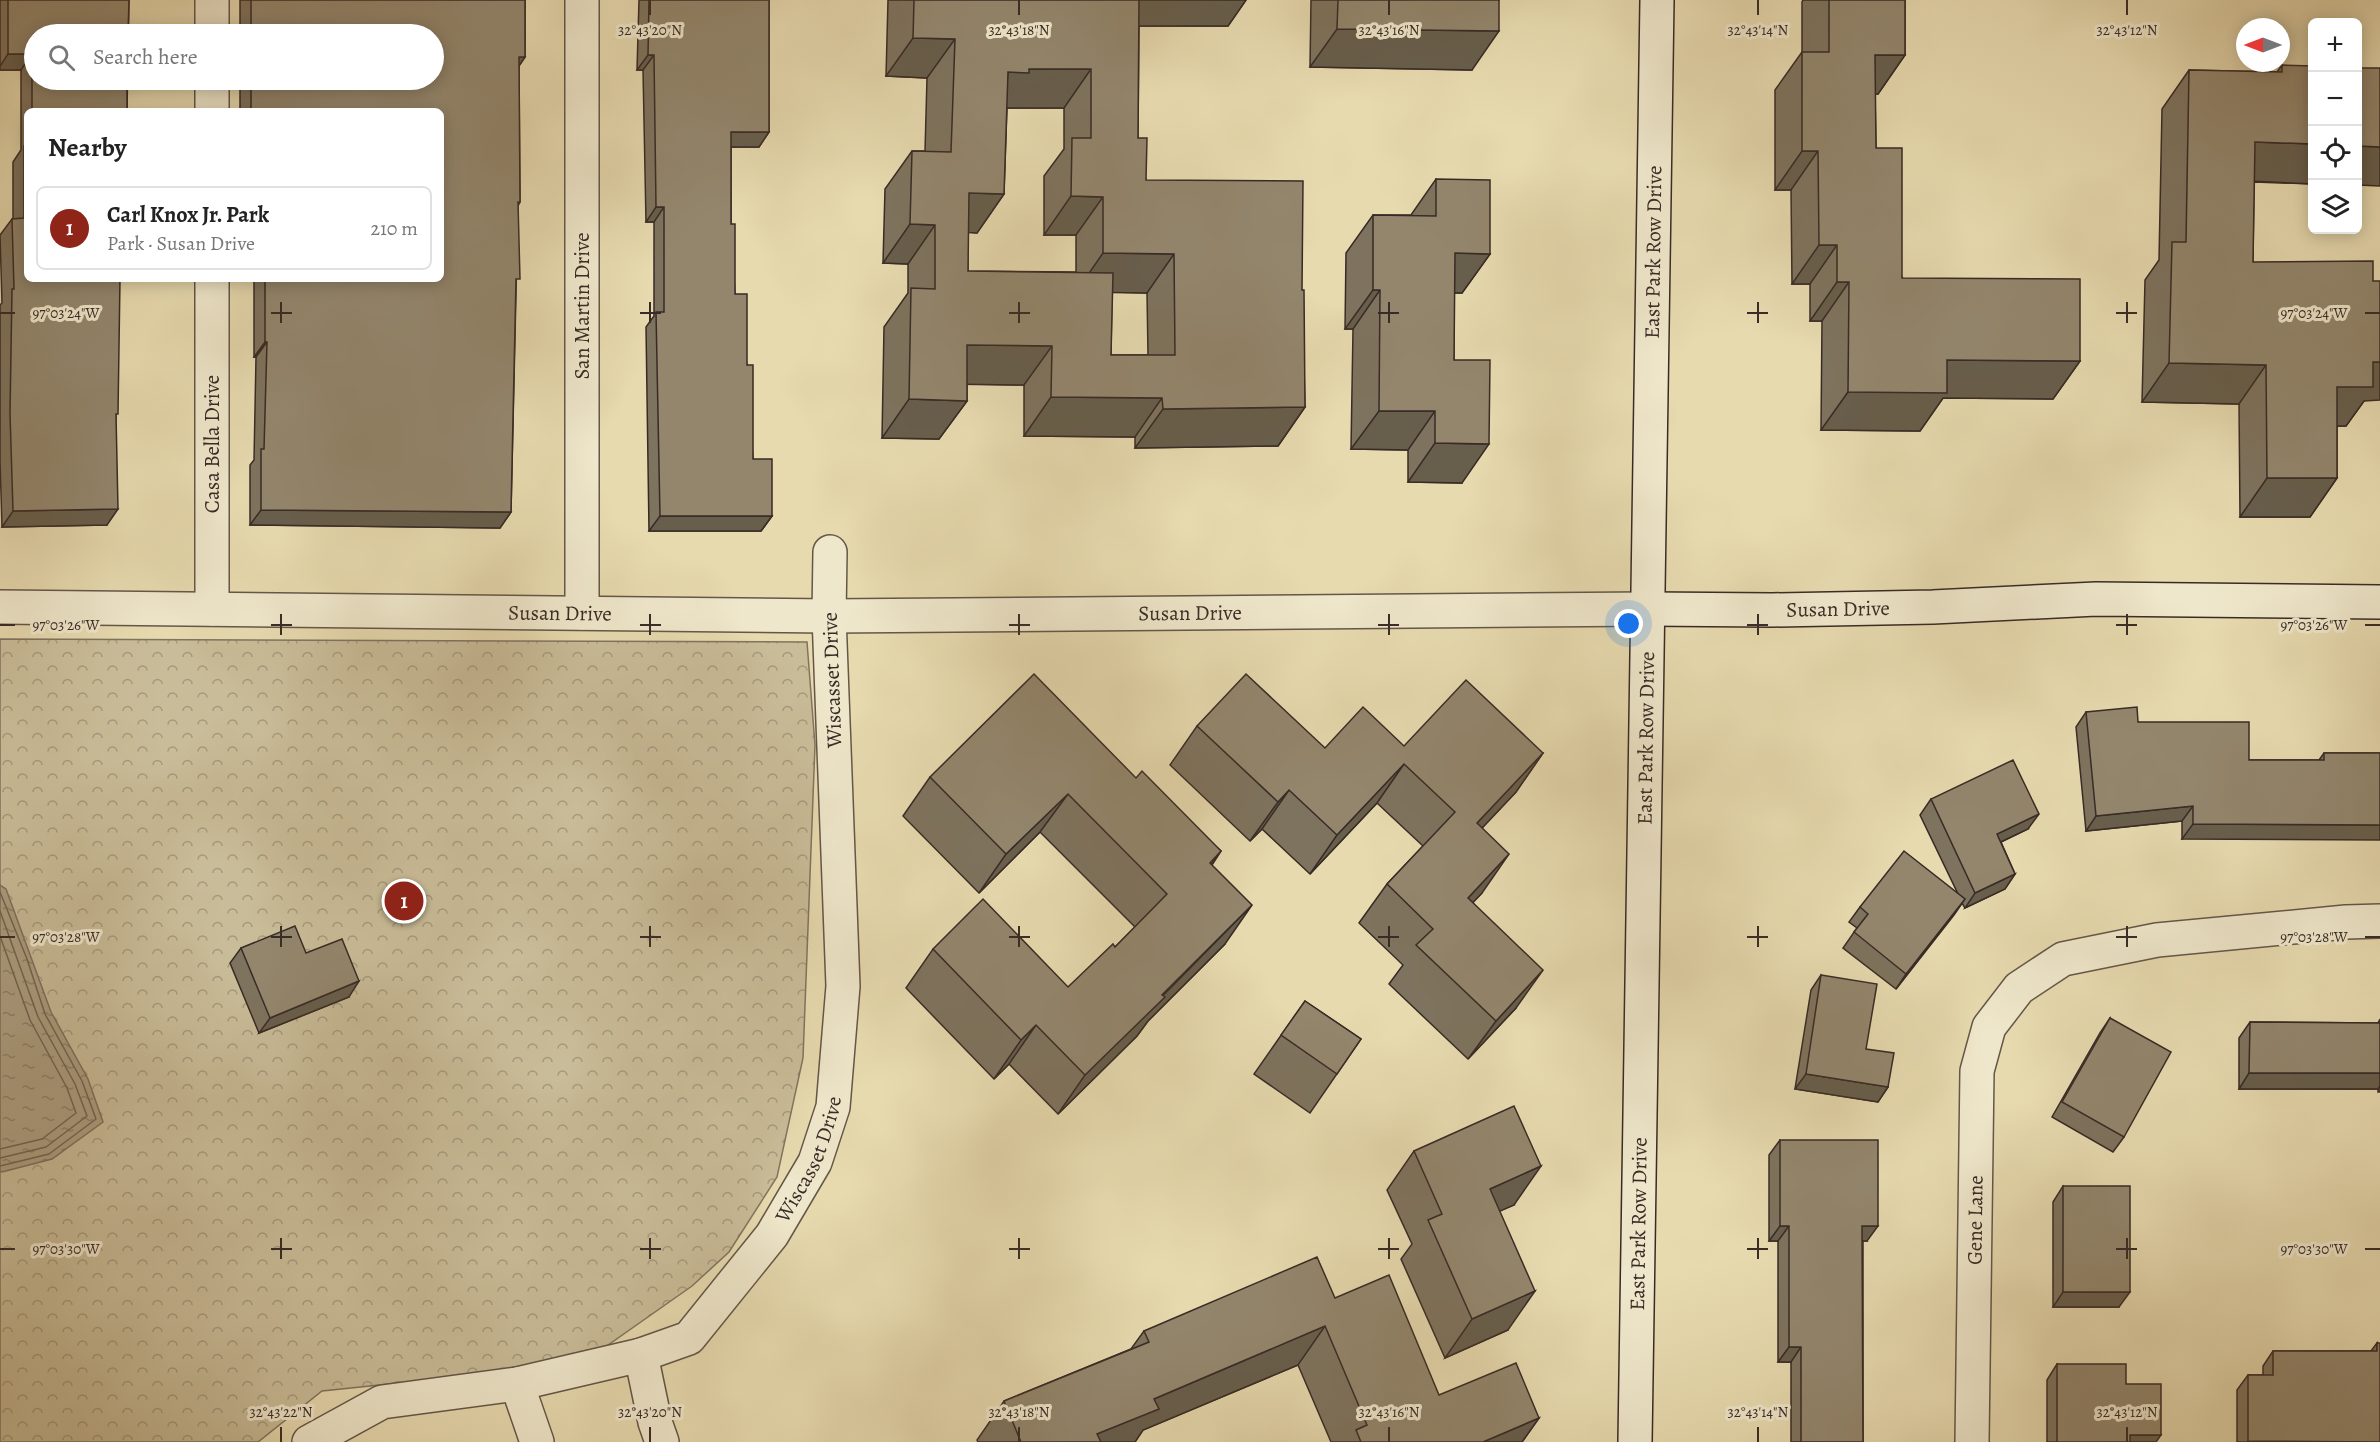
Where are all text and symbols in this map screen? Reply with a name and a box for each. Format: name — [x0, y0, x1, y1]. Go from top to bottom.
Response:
north arrow — [2236, 18, 2290, 72]
map controls — [2308, 18, 2362, 234]
button: + — [2308, 18, 2362, 72]
text: 32°43'20"N — [618, 20, 682, 40]
text: 32°43'18"N — [988, 20, 1050, 40]
text: 32°43'16"N — [1359, 20, 1420, 40]
text: 32°43'14"N — [1728, 20, 1789, 40]
text: 32°43'12"N — [2096, 20, 2158, 40]
search box — [24, 24, 444, 90]
icon: search — [45, 41, 78, 74]
text: Search here — [93, 42, 198, 72]
button: − — [2308, 72, 2362, 126]
button: locate — [2308, 126, 2362, 180]
text: Nearby — [48, 130, 127, 165]
street label: East Park Row Drive — [1638, 165, 1668, 339]
button: layers — [2308, 180, 2362, 234]
text: Carl Knox Jr. Park — [107, 200, 269, 230]
text: 1 — [66, 215, 73, 242]
text: 210 m — [370, 215, 418, 242]
text: Park · Susan Drive — [107, 230, 255, 257]
street label: San Martin Drive — [568, 232, 596, 380]
text: 97°03'24"W — [33, 303, 99, 323]
text: 97°03'24"W — [2281, 303, 2347, 323]
street label: Casa Bella Drive — [198, 375, 226, 513]
street label: Susan Drive — [1786, 594, 1890, 624]
street label: Susan Drive — [1138, 598, 1242, 627]
street label: Susan Drive — [508, 599, 612, 628]
your location — [1614, 609, 1643, 638]
street label: Wiscasset Drive — [816, 611, 848, 750]
text: 97°03'26"W — [32, 615, 100, 635]
text: 97°03'26"W — [2280, 615, 2348, 635]
street label: East Park Row Drive — [1630, 651, 1661, 825]
pin: 1 — [384, 878, 424, 924]
text: 97°03'28"W — [32, 927, 100, 947]
text: 97°03'28"W — [2280, 927, 2348, 947]
street label: Wiscasset Drive — [768, 1095, 848, 1228]
street label: East Park Row Drive — [1623, 1137, 1654, 1311]
street label: Gene Lane — [1960, 1175, 1990, 1265]
text: 97°03'30"W — [32, 1239, 100, 1259]
text: 97°03'30"W — [2280, 1239, 2348, 1259]
text: 32°43'22"N — [249, 1402, 313, 1422]
text: 32°43'20"N — [618, 1402, 682, 1422]
text: 32°43'18"N — [988, 1402, 1050, 1422]
text: 32°43'16"N — [1359, 1402, 1420, 1422]
text: 32°43'14"N — [1728, 1402, 1789, 1422]
text: 32°43'12"N — [2096, 1402, 2158, 1422]

